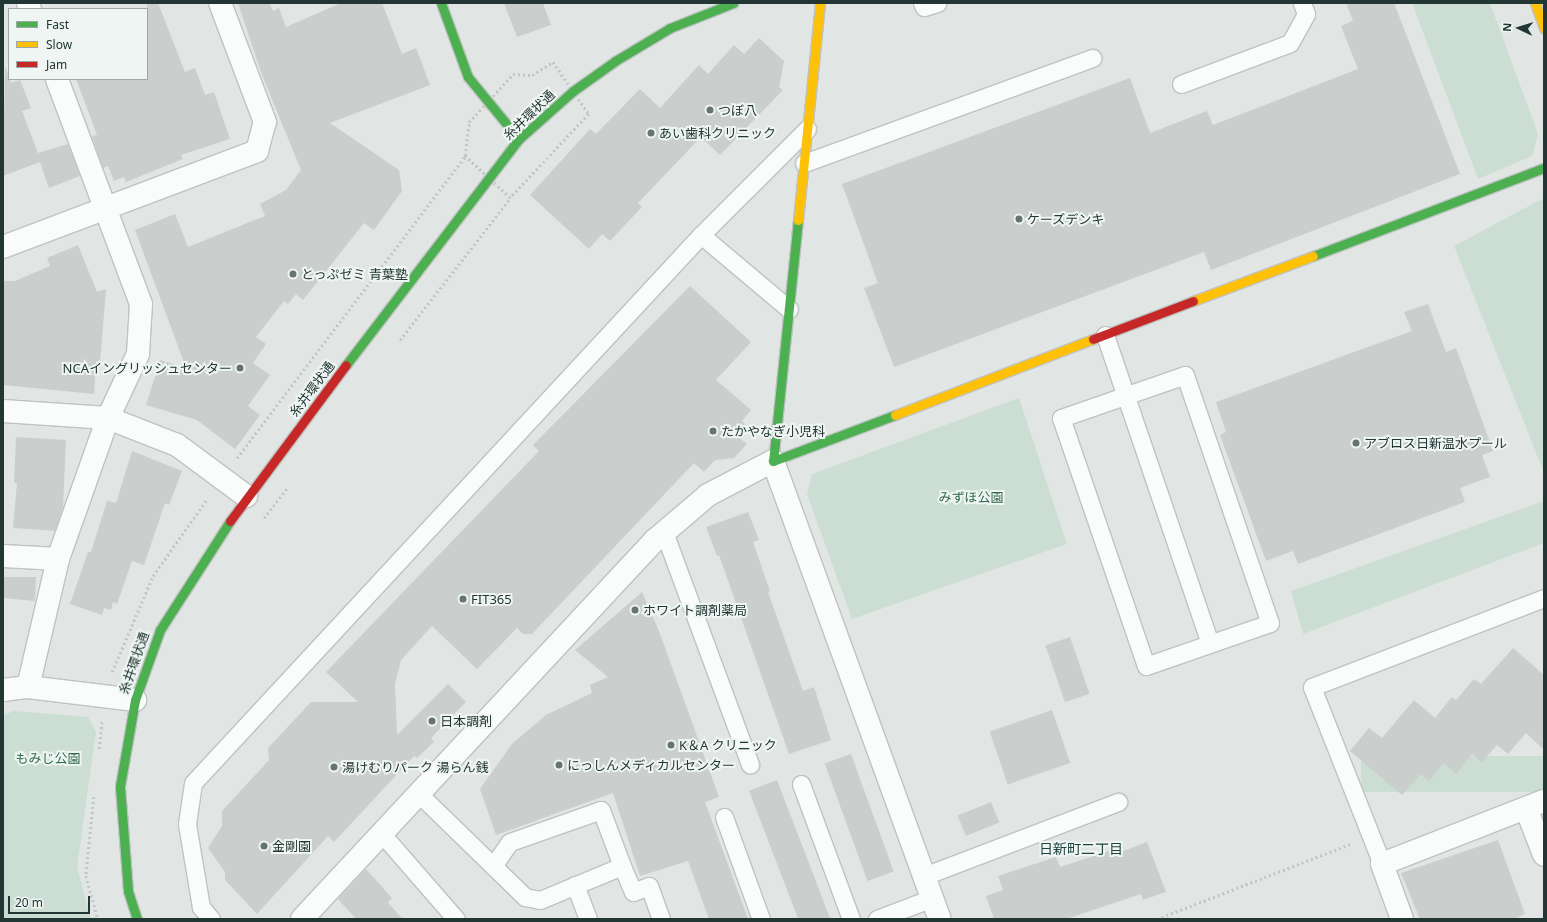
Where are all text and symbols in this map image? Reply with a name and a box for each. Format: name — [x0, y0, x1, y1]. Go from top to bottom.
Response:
legend — [8, 8, 148, 80]
north arrow — [1499, 8, 1539, 48]
text: Fast — [46, 16, 69, 33]
text: N — [1499, 22, 1514, 32]
text: Slow — [46, 36, 72, 53]
text: Jam — [46, 56, 67, 73]
street label: 糸井環状通 — [500, 87, 558, 143]
place label: つぼ八 — [718, 102, 757, 118]
marker: つぼ八 — [705, 105, 715, 115]
place label: あい歯科クリニック — [659, 125, 776, 141]
marker: あい歯科クリニック — [646, 128, 656, 138]
place label: ケーズデンキ — [1027, 211, 1105, 227]
marker: ケーズデンキ — [1014, 214, 1024, 224]
place label: とっぷゼミ 青葉塾 — [301, 266, 408, 282]
marker: とっぷゼミ 青葉塾 — [288, 269, 298, 279]
street label: 糸井環状通 — [286, 358, 338, 420]
place label: NCAイングリッシュセンター — [63, 360, 232, 376]
marker: NCAイングリッシュセンター — [235, 363, 245, 373]
place label: たかやなぎ小児科 — [721, 423, 825, 439]
marker: たかやなぎ小児科 — [708, 426, 718, 436]
place label: アブロス日新温水プール — [1364, 435, 1507, 451]
marker: アブロス日新温水プール — [1351, 438, 1361, 448]
park label: みずほ公園 — [939, 489, 1003, 505]
place label: FIT365 — [471, 591, 512, 607]
marker: FIT365 — [458, 594, 468, 604]
place label: ホワイト調剤薬局 — [643, 602, 747, 618]
marker: ホワイト調剤薬局 — [630, 605, 640, 615]
street label: 糸井環状通 — [116, 630, 152, 696]
place label: 日本調剤 — [440, 713, 492, 729]
marker: 日本調剤 — [427, 716, 437, 726]
place label: K＆A クリニック — [679, 737, 777, 753]
marker: K＆A クリニック — [666, 740, 676, 750]
park label: もみじ公園 — [16, 750, 80, 766]
place label: にっしんメディカルセンター — [567, 757, 736, 773]
place label: 湯けむりパーク 湯らん銭 — [342, 759, 488, 775]
marker: にっしんメディカルセンター — [554, 760, 564, 770]
marker: 湯けむりパーク 湯らん銭 — [329, 762, 339, 772]
place label: 金剛園 — [272, 838, 311, 854]
marker: 金剛園 — [259, 841, 269, 851]
district label: 日新町二丁目 — [1039, 841, 1123, 857]
scale bar — [10, 888, 92, 914]
text: 20 m — [15, 894, 43, 911]

